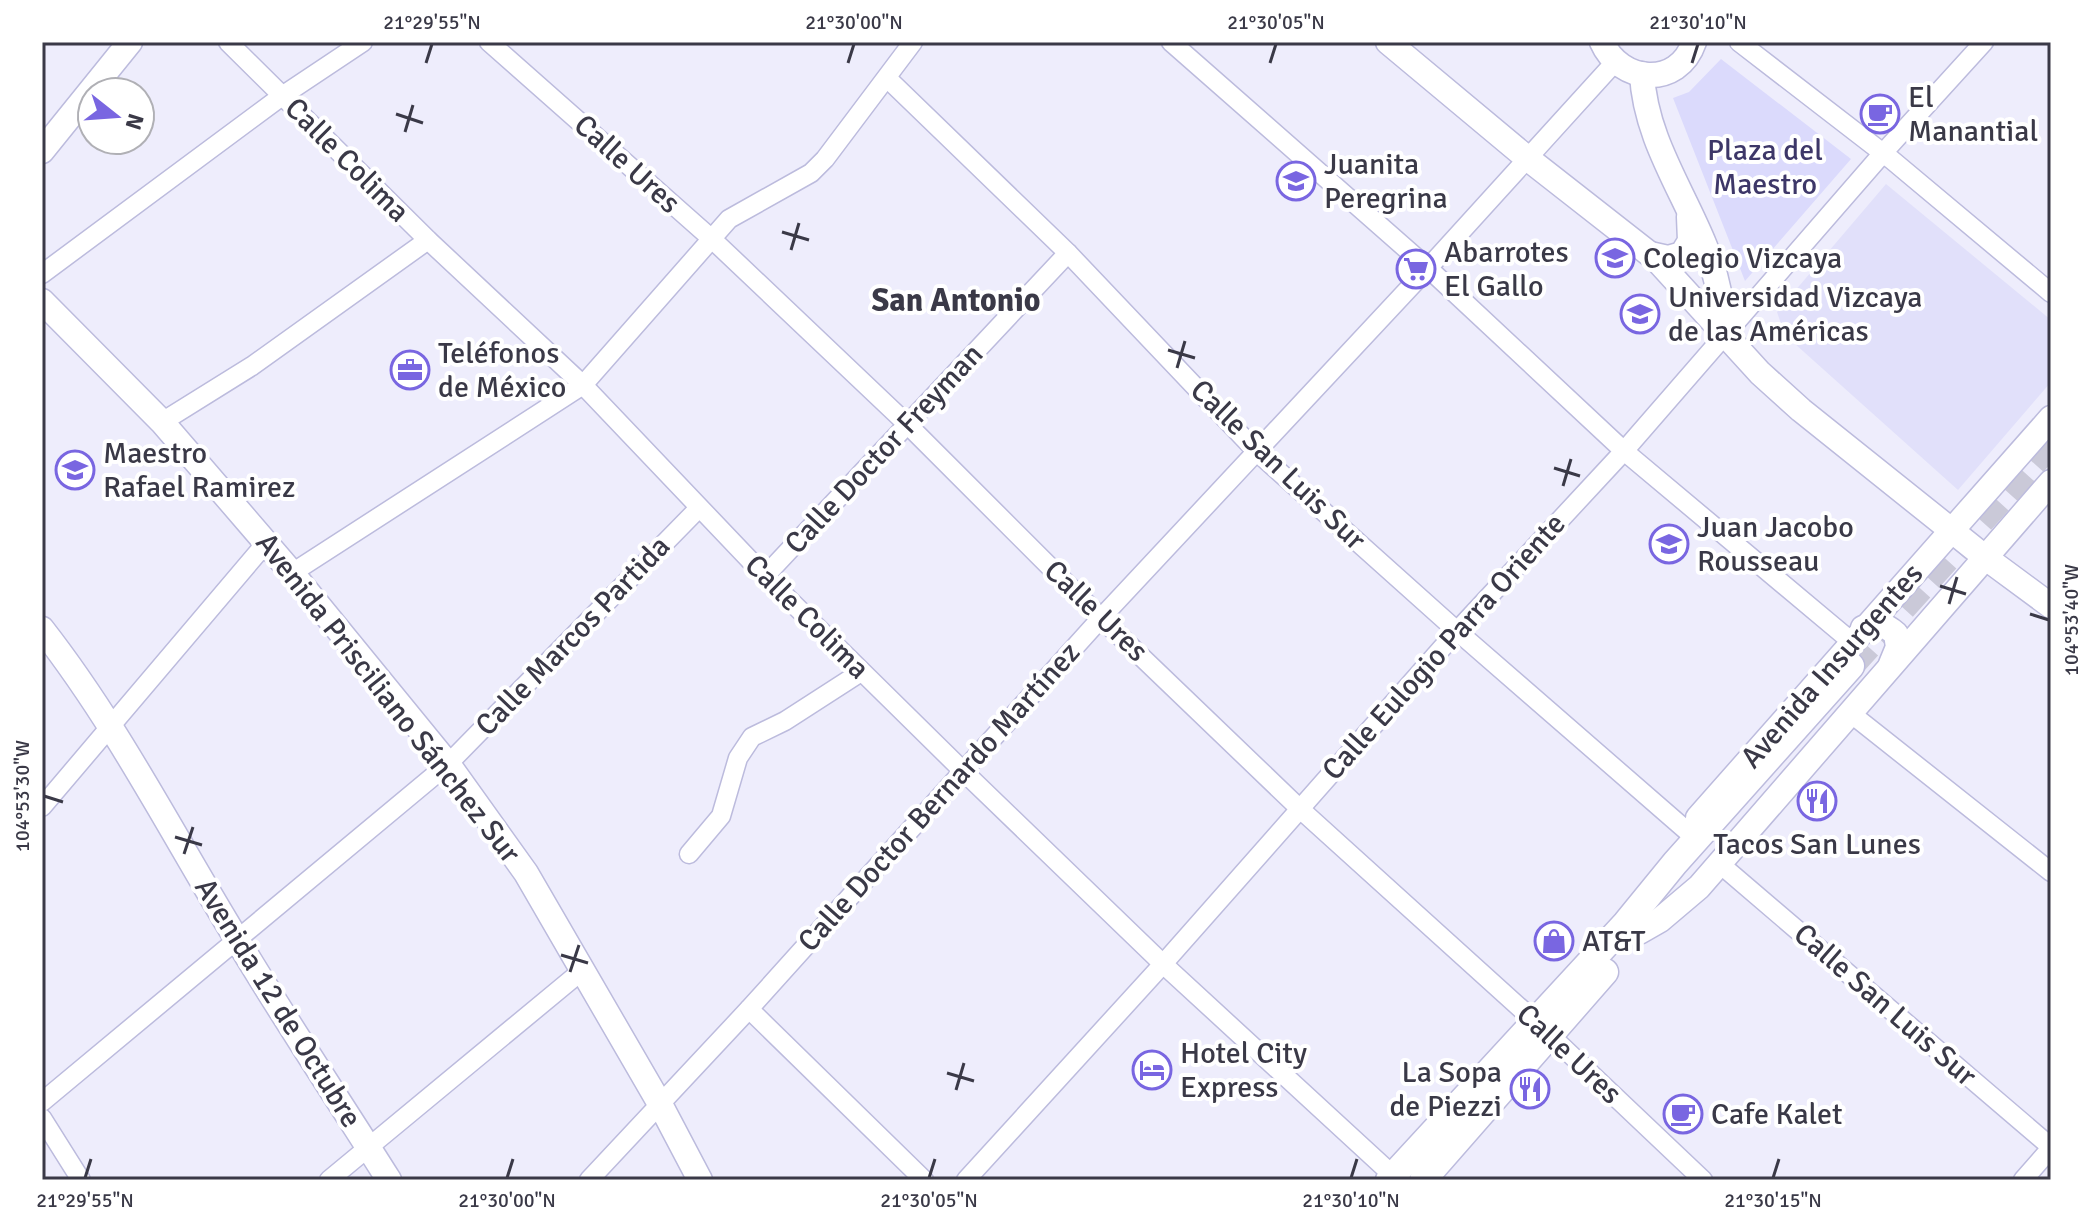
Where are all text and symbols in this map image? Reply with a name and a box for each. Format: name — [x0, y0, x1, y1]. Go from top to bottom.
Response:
text: 21°29'55"N — [383, 10, 481, 35]
text: 21°30'00"N — [805, 10, 903, 35]
text: 21°30'05"N — [1227, 10, 1325, 35]
text: 21°30'10"N — [1649, 10, 1747, 35]
north arrow — [76, 76, 156, 156]
place label: El Manantial — [1908, 79, 2038, 150]
street label: Calle Colima — [277, 90, 417, 230]
cafe icon: El Manantial — [1859, 93, 1901, 135]
street label: Calle Ures — [566, 107, 688, 221]
text: N — [119, 110, 150, 133]
park label: Plaza del Maestro — [1707, 132, 1823, 203]
place label: Juanita Peregrina — [1324, 146, 1448, 217]
school or university icon: Juanita Peregrina — [1275, 160, 1317, 202]
place label: Abarrotes El Gallo — [1444, 234, 1569, 305]
school or university icon: Colegio Vizcaya — [1594, 237, 1636, 279]
place label: Colegio Vizcaya — [1643, 240, 1842, 277]
supermarket icon: Abarrotes El Gallo — [1395, 248, 1437, 290]
place label: Universidad Vizcaya de las Américas — [1668, 279, 1923, 350]
district label: San Antonio — [872, 281, 1040, 320]
school or university icon: Universidad Vizcaya de las Américas — [1619, 293, 1661, 335]
place label: Teléfonos de México — [438, 335, 566, 406]
street label: Calle Doctor Freyman — [777, 336, 991, 562]
office icon: Teléfonos de México — [389, 349, 431, 391]
street label: Calle San Luis Sur — [1183, 372, 1373, 558]
place label: Maestro Rafael Ramirez — [103, 435, 296, 506]
school or university icon: Maestro Rafael Ramirez — [54, 449, 96, 491]
street label: Calle Eulogio Parra Oriente — [1314, 506, 1574, 788]
place label: Juan Jacobo Rousseau — [1697, 509, 1854, 580]
school or university icon: Juan Jacobo Rousseau — [1648, 523, 1690, 565]
street label: Avenida Prisciliano Sánchez Sur — [248, 526, 528, 870]
street label: Calle Marcos Partida — [468, 528, 678, 744]
street label: Calle Colima — [737, 547, 877, 687]
street label: Calle Ures — [1036, 552, 1156, 670]
street label: Avenida Insurgentes — [1733, 556, 1931, 776]
text: 104°53'40"W — [2059, 564, 2084, 676]
street label: Calle Doctor Bernardo Martínez — [790, 635, 1088, 959]
text: 104°53'30"W — [10, 740, 35, 852]
restaurant icon: Tacos San Lunes — [1796, 780, 1838, 822]
place label: Tacos San Lunes — [1713, 826, 1921, 863]
street label: Avenida 12 de Octubre — [186, 872, 370, 1134]
street label: Calle San Luis Sur — [1786, 916, 1984, 1094]
shop icon: AT&T — [1533, 920, 1575, 962]
place label: AT&T — [1582, 923, 1646, 960]
street label: Calle Ures — [1509, 996, 1629, 1112]
place label: Hotel City Express — [1180, 1035, 1307, 1106]
hotel icon: Hotel City Express — [1131, 1049, 1173, 1091]
place label: La Sopa de Piezzi — [1389, 1054, 1502, 1125]
restaurant icon: La Sopa de Piezzi — [1509, 1068, 1551, 1110]
cafe icon: Cafe Kalet — [1662, 1093, 1704, 1135]
place label: Cafe Kalet — [1711, 1096, 1843, 1133]
text: 21°29'55"N — [36, 1188, 134, 1213]
text: 21°30'00"N — [458, 1188, 556, 1213]
text: 21°30'05"N — [880, 1188, 978, 1213]
text: 21°30'10"N — [1302, 1188, 1400, 1213]
text: 21°30'15"N — [1724, 1188, 1822, 1213]

